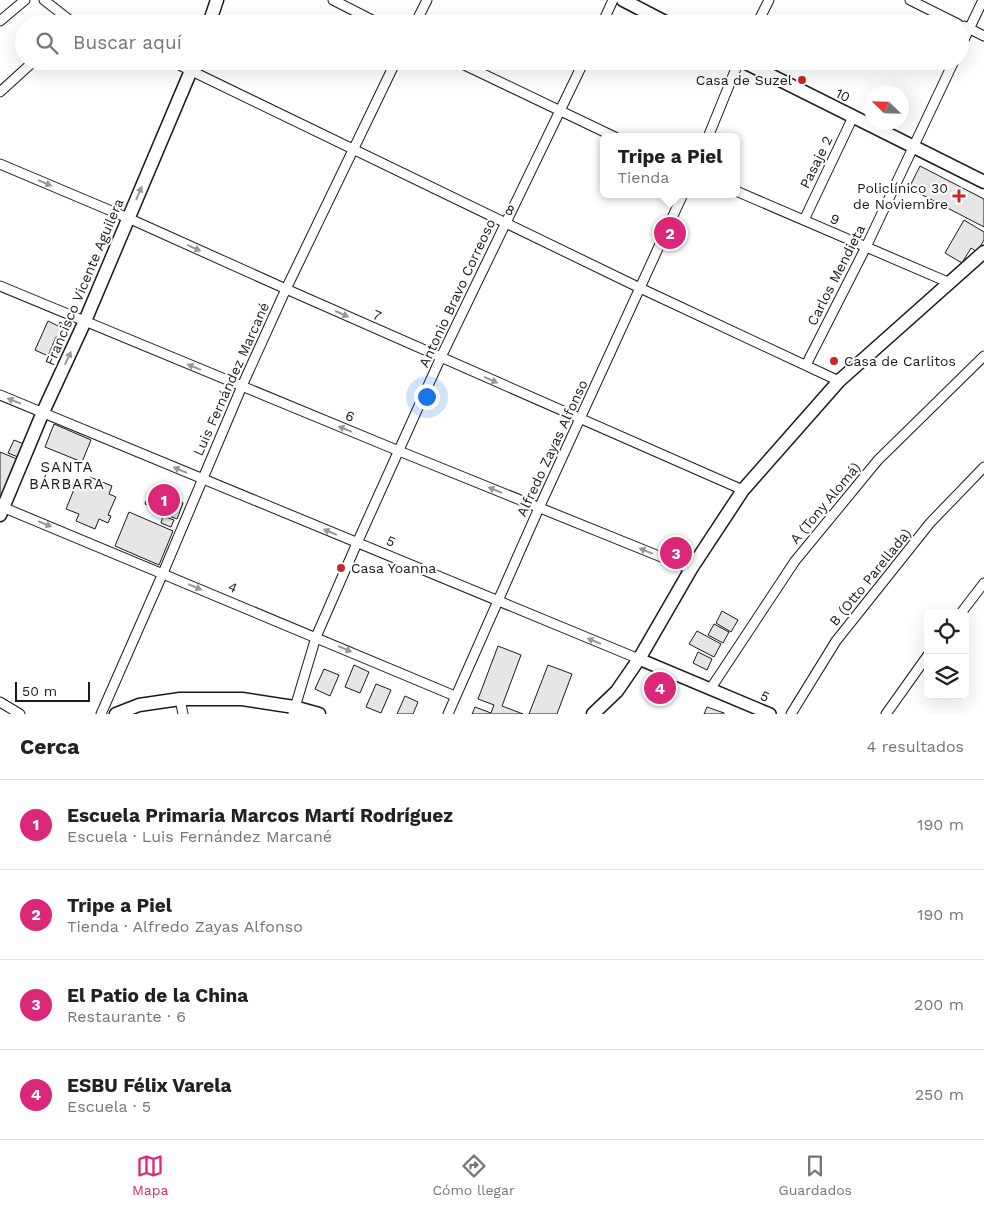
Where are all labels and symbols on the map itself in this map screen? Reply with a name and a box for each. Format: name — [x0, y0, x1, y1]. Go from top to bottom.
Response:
place label: Casa de Suzel — [696, 72, 793, 88]
marker: Casa de Suzel — [796, 74, 808, 86]
street label: 10 — [833, 85, 853, 105]
north arrow — [864, 85, 909, 130]
street label: Pasaje 2 — [796, 133, 836, 191]
one-way arrow — [38, 179, 53, 187]
place label: Policlínico 30 de Noviembre — [853, 180, 948, 212]
one-way arrow — [136, 186, 144, 200]
marker: Policlínico 30 de Noviembre — [952, 189, 966, 203]
street label: Francisco Vicente Aguilera — [42, 196, 127, 368]
street label: 8 — [503, 201, 517, 219]
street label: 9 — [828, 210, 842, 228]
pin: 2 — [654, 214, 686, 252]
street label: Antonio Bravo Correoso — [416, 216, 498, 370]
street label: Carlos Mendieta — [804, 222, 868, 328]
one-way arrow — [187, 244, 201, 252]
street label: Luis Fernández Marcané — [190, 300, 272, 458]
street label: 7 — [370, 306, 384, 324]
one-way arrow — [335, 311, 349, 319]
one-way arrow — [64, 351, 72, 365]
place label: Casa de Carlitos — [844, 353, 956, 369]
marker: Casa de Carlitos — [828, 355, 840, 367]
one-way arrow — [187, 362, 202, 370]
one-way arrow — [484, 376, 498, 384]
street label: Alfredo Zayas Alfonso — [513, 377, 591, 519]
your location — [414, 384, 440, 410]
one-way arrow — [6, 397, 21, 405]
street label: 6 — [343, 407, 357, 425]
one-way arrow — [338, 424, 352, 432]
district label: SANTA BÁRBARA — [29, 458, 105, 493]
street label: A (Tony Alomá) — [786, 459, 864, 547]
one-way arrow — [173, 465, 187, 473]
pin: 1 — [148, 481, 180, 519]
one-way arrow — [487, 486, 502, 494]
one-way arrow — [38, 521, 52, 529]
street label: B (Otto Parellada) — [826, 525, 914, 629]
one-way arrow — [323, 528, 337, 536]
street label: 5 — [384, 532, 398, 550]
pin: 3 — [660, 534, 692, 572]
one-way arrow — [638, 547, 653, 555]
place label: Casa Yoanna — [351, 560, 436, 576]
marker: Casa Yoanna — [335, 562, 347, 574]
street label: 4 — [226, 578, 240, 596]
one-way arrow — [188, 583, 202, 591]
one-way arrow — [586, 637, 601, 644]
one-way arrow — [338, 646, 352, 654]
pin: 4 — [644, 669, 676, 707]
scale bar — [15, 679, 90, 702]
street label: 5 — [758, 687, 772, 705]

